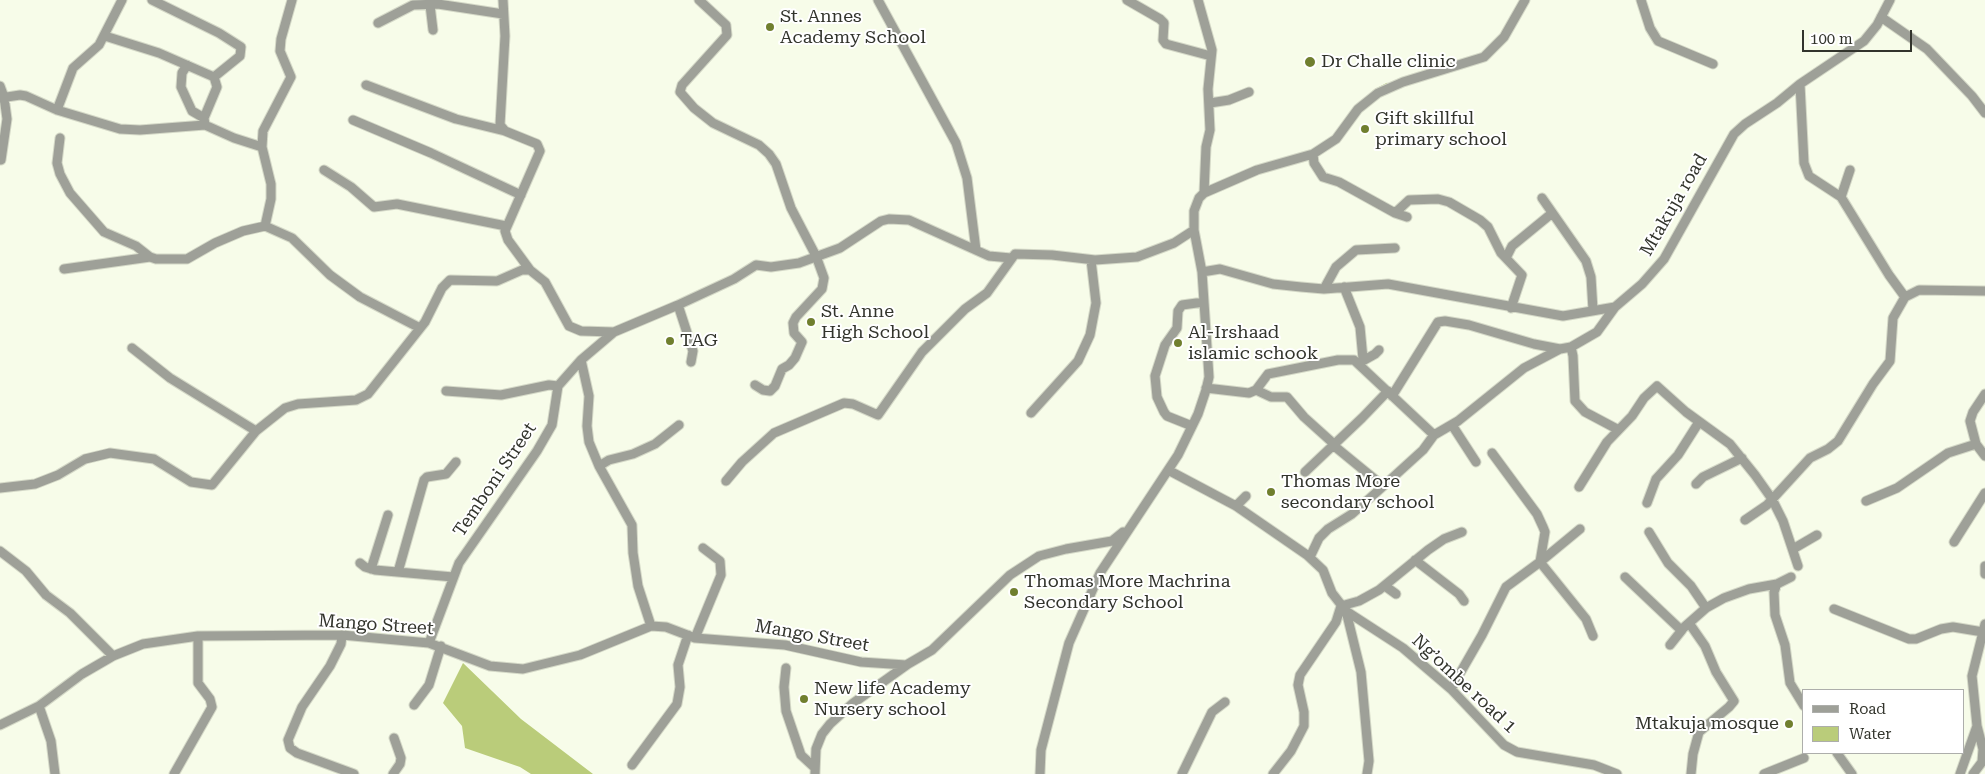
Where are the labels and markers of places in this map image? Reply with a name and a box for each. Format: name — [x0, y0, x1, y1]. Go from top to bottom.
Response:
place label: St. Annes Academy School — [780, 6, 926, 48]
marker: St. Annes Academy School — [764, 21, 776, 33]
place label: Dr Challe clinic — [1321, 51, 1455, 73]
marker: Dr Challe clinic — [1303, 55, 1317, 69]
place label: Gift skillful primary school — [1375, 108, 1507, 150]
marker: Gift skillful primary school — [1359, 123, 1371, 135]
place label: St. Anne High School — [821, 301, 929, 344]
marker: St. Anne High School — [805, 316, 817, 328]
place label: Al-Irshaad islamic schook — [1188, 322, 1318, 364]
place label: TAG — [680, 330, 718, 352]
marker: TAG — [664, 335, 676, 347]
marker: Al-Irshaad islamic schook — [1172, 337, 1184, 349]
place label: Thomas More secondary school — [1281, 471, 1434, 514]
marker: Thomas More secondary school — [1265, 486, 1277, 498]
place label: Thomas More Machrina Secondary School — [1024, 571, 1230, 614]
marker: Thomas More Machrina Secondary School — [1008, 586, 1020, 598]
place label: New life Academy Nursery school — [814, 678, 971, 721]
marker: New life Academy Nursery school — [798, 693, 810, 705]
place label: Mtakuja mosque — [1635, 713, 1779, 735]
marker: Mtakuja mosque — [1783, 718, 1795, 730]

